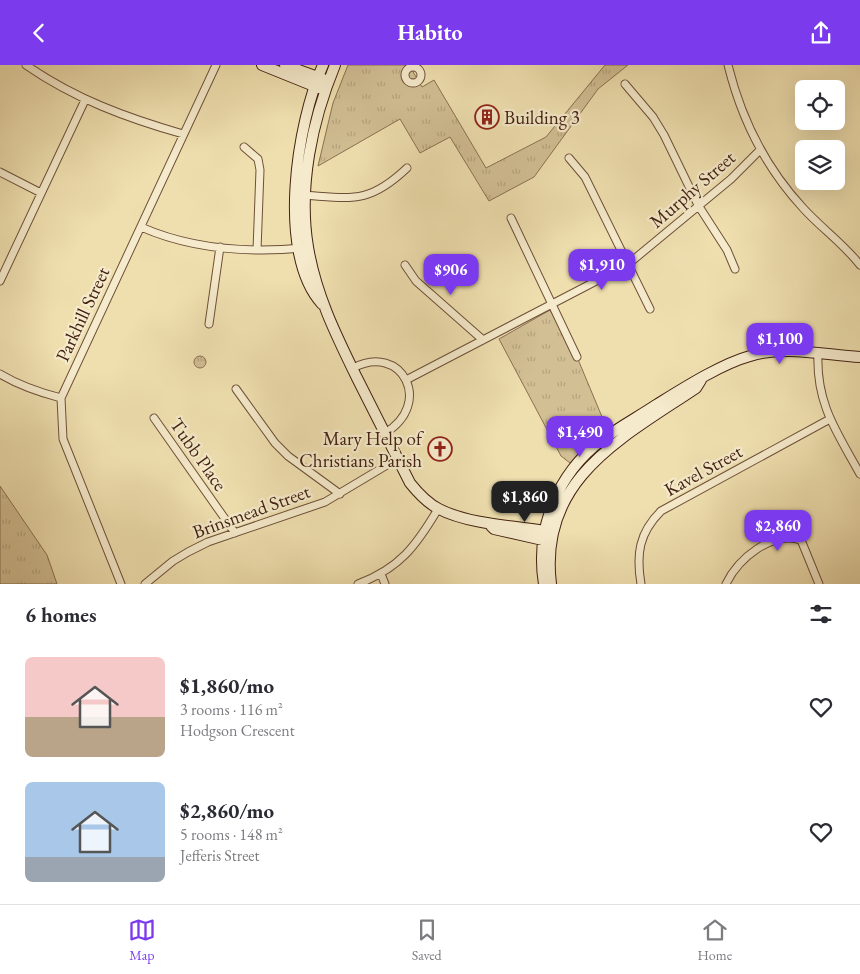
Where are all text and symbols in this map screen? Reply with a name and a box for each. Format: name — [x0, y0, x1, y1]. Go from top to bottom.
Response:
text: Habito — [398, 18, 463, 47]
icon: back — [25, 19, 53, 47]
icon: share — [807, 19, 835, 47]
map controls — [795, 80, 845, 190]
button: locate — [795, 80, 845, 130]
building icon: Building 3 — [474, 104, 500, 130]
place label: Building 3 — [504, 105, 580, 130]
button: layers — [795, 140, 845, 190]
street label: Murphy Street — [644, 145, 741, 234]
pin: $1,910 — [561, 249, 643, 291]
pin: $906 — [421, 253, 481, 296]
text: $1,910 — [579, 254, 625, 275]
text: $906 — [435, 259, 467, 280]
street label: Parkhill Street — [50, 263, 115, 365]
pin: $1,100 — [739, 323, 821, 365]
text: $1,100 — [757, 328, 803, 349]
street label: Tubb Place — [164, 413, 233, 496]
pin: $1,490 — [539, 415, 621, 458]
text: $1,490 — [557, 421, 603, 442]
place label: Mary Help of Christians Parish — [299, 426, 424, 473]
church icon: Mary Help of Christians Parish — [427, 436, 453, 462]
street label: Kavel Street — [660, 439, 747, 502]
street label: Brinsmead Street — [189, 479, 313, 544]
pin: $1,860 — [484, 481, 566, 523]
text: $1,860 — [502, 486, 548, 507]
pin: $2,860 — [737, 509, 819, 552]
text: $2,860 — [755, 515, 801, 536]
icon: filters — [807, 600, 835, 628]
text: 6 homes — [25, 601, 97, 628]
text: $1,860/mo — [180, 672, 274, 699]
icon: home — [65, 677, 125, 737]
icon: heart — [807, 693, 835, 721]
text: 3 rooms · 116 m² — [180, 699, 283, 720]
text: Hodgson Crescent — [180, 720, 295, 741]
text: $2,860/mo — [180, 797, 274, 824]
icon: home — [65, 802, 125, 862]
icon: heart — [807, 818, 835, 846]
text: 5 rooms · 148 m² — [180, 824, 283, 845]
text: Jefferis Street — [180, 845, 260, 866]
tab: Map — [128, 916, 156, 964]
tab: Saved — [412, 916, 442, 964]
tab: Home — [697, 916, 732, 964]

